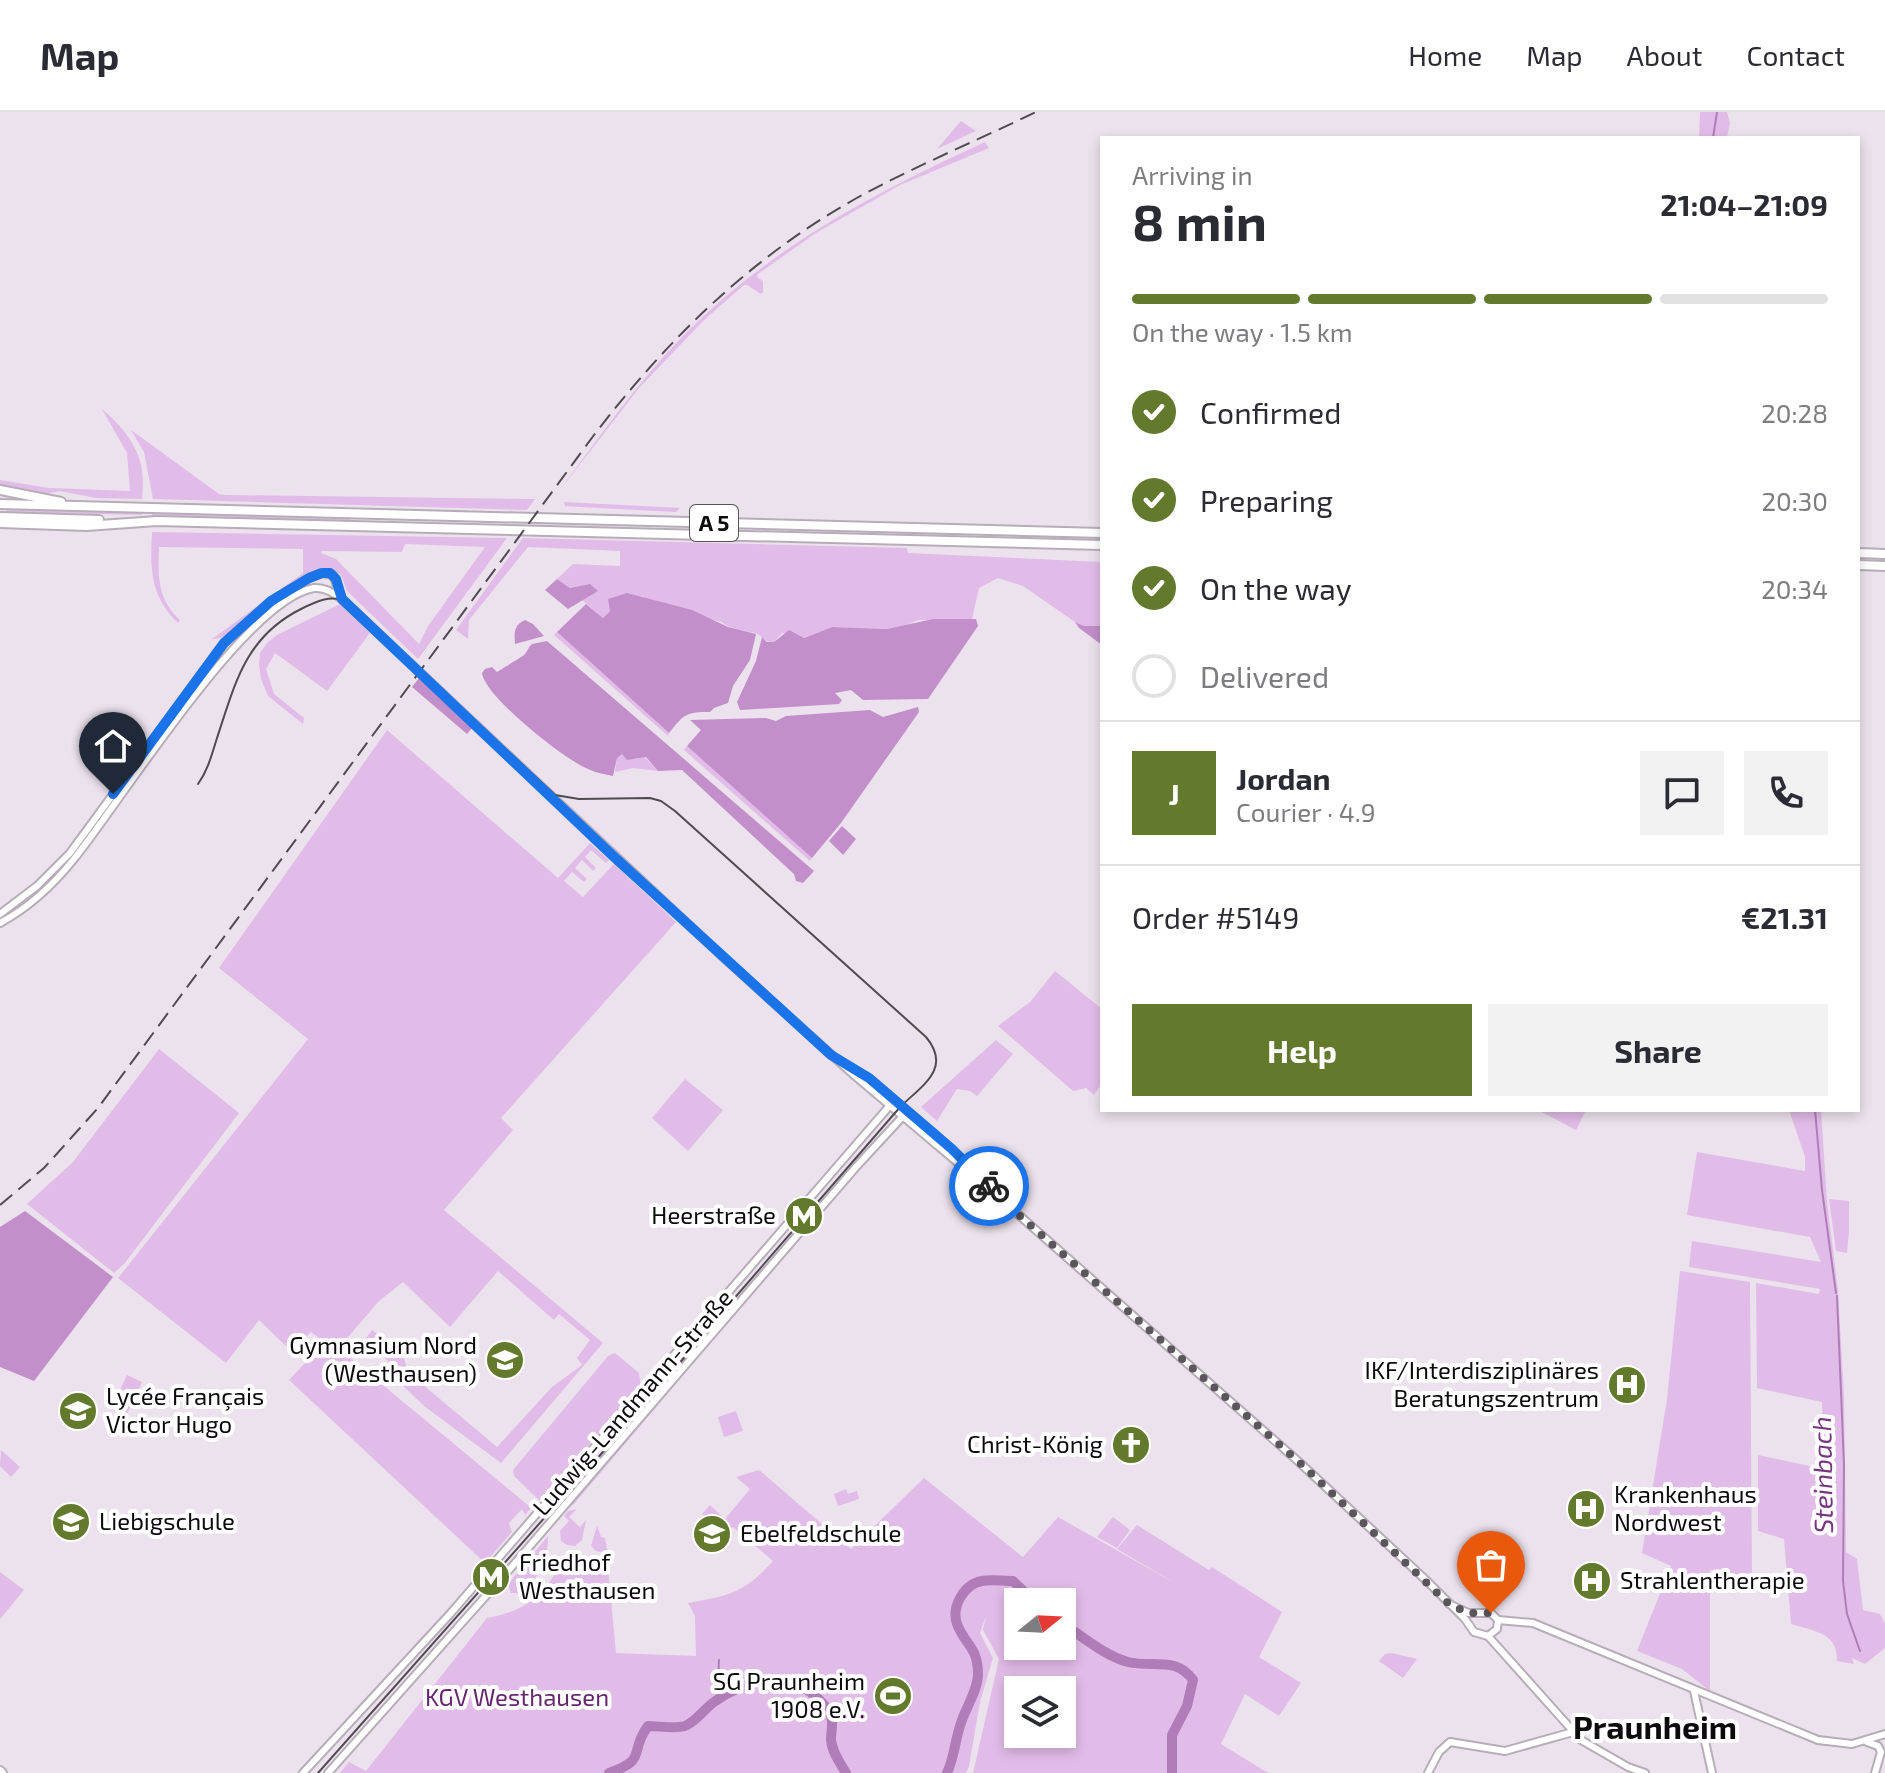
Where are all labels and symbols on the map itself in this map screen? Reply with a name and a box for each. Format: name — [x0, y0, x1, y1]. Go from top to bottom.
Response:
road number: A 5 — [690, 505, 738, 541]
pin — [79, 712, 147, 794]
courier — [949, 1146, 1029, 1226]
metro station icon: Heerstraße — [783, 1195, 825, 1237]
place label: Heerstraße — [651, 1200, 776, 1229]
street label: Ludwig-Landmann-Straße — [526, 1283, 738, 1521]
place label: Gymnasium Nord (Westhausen) — [289, 1330, 477, 1387]
school or university icon: Gymnasium Nord (Westhausen) — [484, 1339, 526, 1381]
place label: IKF/Interdisziplinäres Beratungszentrum — [1365, 1355, 1599, 1412]
hospital icon: IKF/Interdisziplinäres Beratungszentrum — [1606, 1364, 1648, 1406]
place label: Lycée Français Victor Hugo — [106, 1381, 264, 1438]
school or university icon: Lycée Français Victor Hugo — [57, 1390, 99, 1432]
water label: Steinbach — [1805, 1416, 1838, 1534]
church icon: Christ-König — [1110, 1424, 1152, 1466]
place label: Christ-König — [967, 1429, 1103, 1458]
place label: Krankenhaus Nordwest — [1614, 1479, 1757, 1536]
hospital icon: Krankenhaus Nordwest — [1565, 1488, 1607, 1530]
school or university icon: Liebigschule — [50, 1501, 92, 1543]
place label: Liebigschule — [99, 1506, 235, 1535]
school or university icon: Ebelfeldschule — [691, 1513, 733, 1555]
place label: Ebelfeldschule — [740, 1518, 901, 1547]
pin — [1457, 1531, 1525, 1613]
place label: Friedhof Westhausen — [519, 1547, 655, 1604]
metro station icon: Friedhof Westhausen — [470, 1556, 512, 1598]
hospital icon: Strahlentherapie — [1571, 1560, 1613, 1602]
place label: Strahlentherapie — [1620, 1565, 1805, 1594]
north arrow — [1004, 1588, 1076, 1660]
place label: SG Praunheim 1908 e.V. — [713, 1666, 865, 1723]
sports icon: SG Praunheim 1908 e.V. — [872, 1675, 914, 1717]
park label: KGV Westhausen — [425, 1682, 609, 1711]
district label: Praunheim — [1573, 1707, 1737, 1745]

